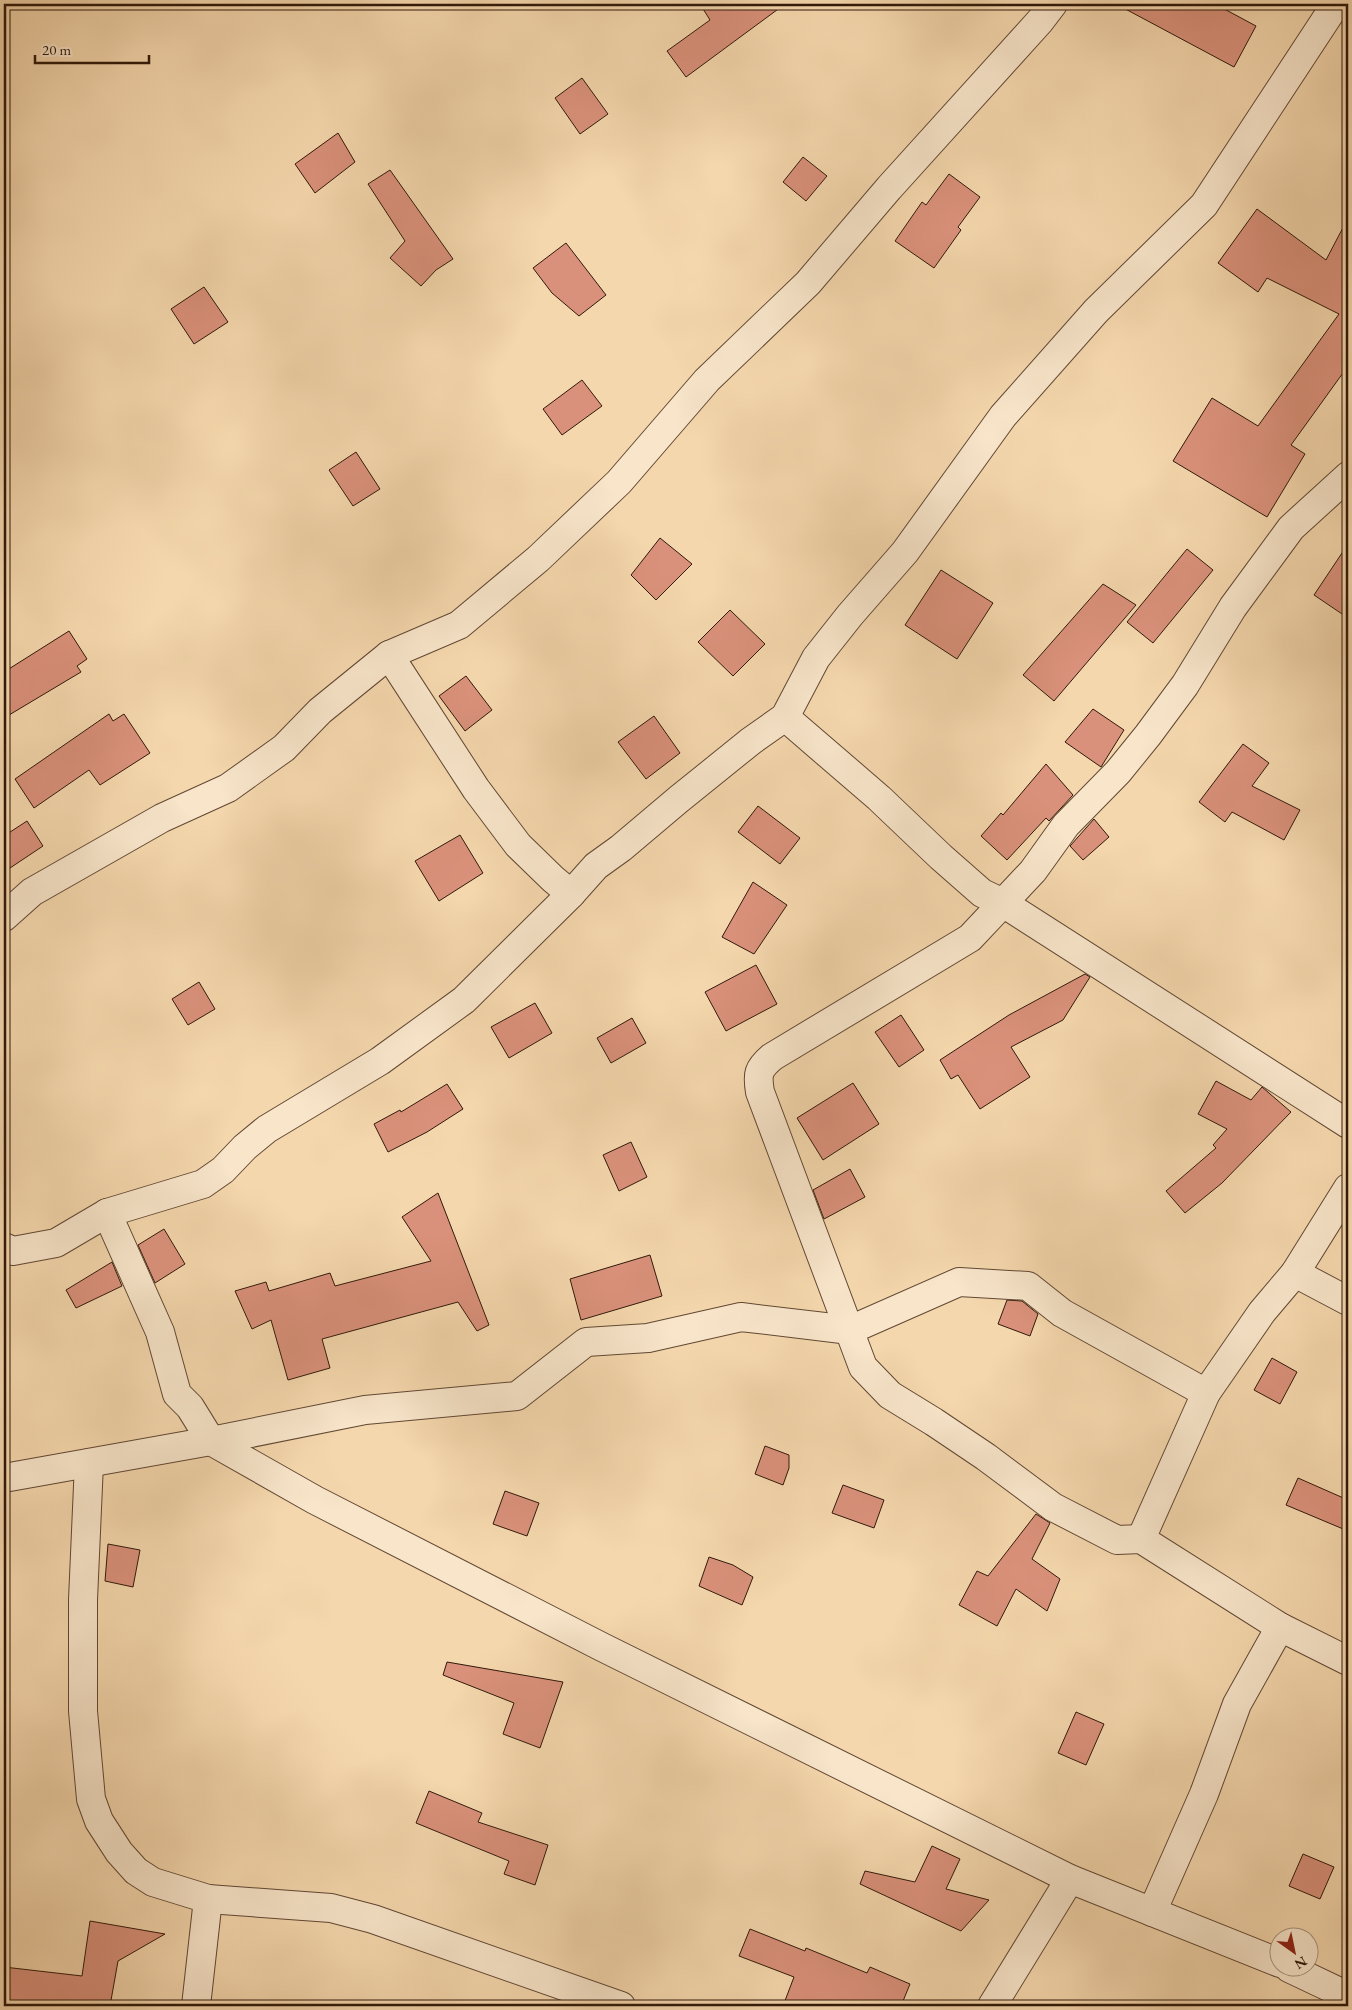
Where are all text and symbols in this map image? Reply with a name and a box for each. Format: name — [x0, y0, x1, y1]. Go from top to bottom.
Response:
scale bar — [35, 32, 149, 64]
text: 20 m — [42, 40, 71, 59]
north arrow — [1270, 1928, 1320, 1978]
text: N — [1291, 1952, 1311, 1974]

